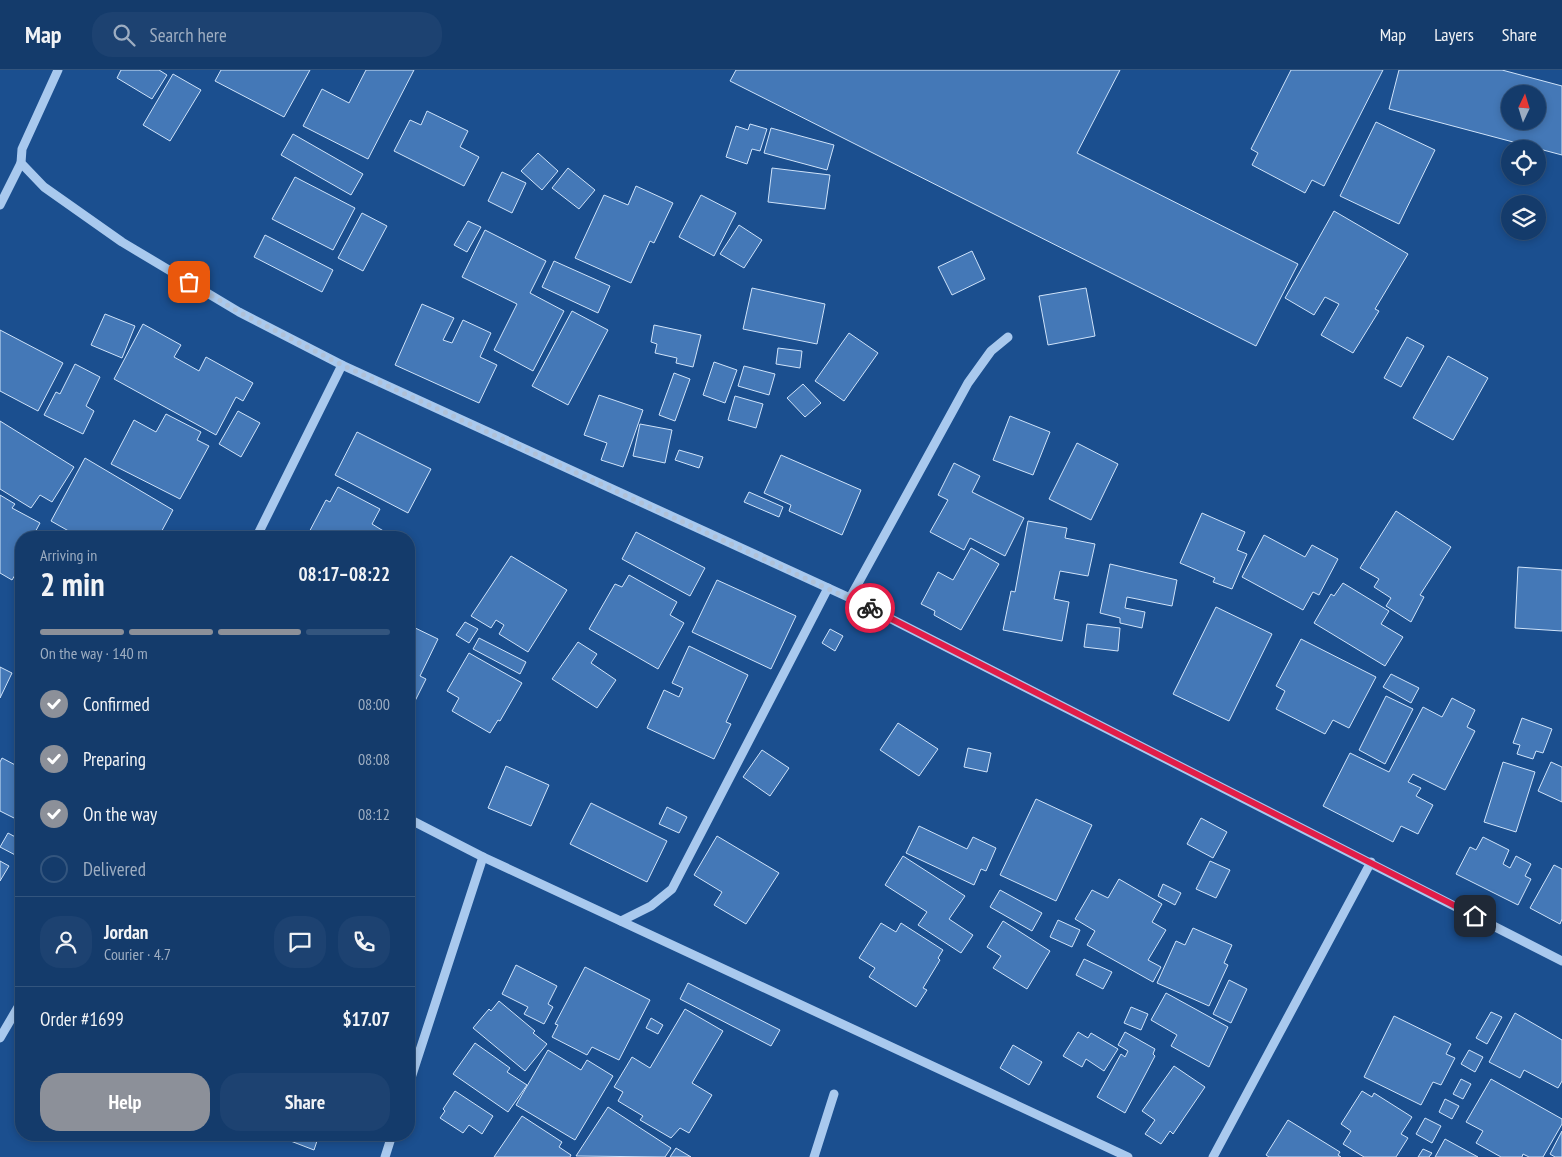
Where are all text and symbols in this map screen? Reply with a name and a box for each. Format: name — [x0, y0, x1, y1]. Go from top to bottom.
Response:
search box — [92, 12, 442, 57]
text: Map — [25, 19, 62, 50]
icon: search — [110, 21, 138, 49]
text: Search here — [150, 23, 227, 47]
text: Map — [1380, 23, 1406, 46]
text: Layers — [1434, 23, 1474, 46]
text: Share — [1502, 23, 1537, 46]
north arrow — [1501, 85, 1546, 130]
map controls — [1501, 85, 1546, 240]
button: locate — [1501, 140, 1546, 185]
button: layers — [1501, 195, 1546, 240]
pin — [168, 261, 210, 303]
icon: bag — [175, 268, 203, 296]
text: Arriving in — [40, 545, 97, 565]
text: 08:17–08:22 — [298, 562, 390, 586]
text: 2 min — [40, 563, 105, 605]
courier — [845, 583, 895, 633]
icon: bike — [856, 594, 884, 622]
text: On the way · 140 m — [40, 643, 148, 663]
icon: check — [40, 690, 68, 718]
text: Confirmed — [83, 692, 150, 716]
text: 08:00 — [358, 694, 390, 714]
icon: check — [40, 745, 68, 773]
text: Preparing — [83, 747, 146, 771]
text: 08:08 — [358, 749, 390, 769]
icon: check — [40, 800, 68, 828]
text: On the way — [83, 802, 157, 826]
text: 08:12 — [358, 804, 390, 824]
text: Delivered — [83, 857, 146, 881]
pin — [1454, 895, 1496, 937]
icon: home — [1461, 902, 1489, 930]
button: person — [40, 916, 92, 968]
button: chat — [274, 916, 326, 968]
button: phone — [338, 916, 390, 968]
text: Jordan — [104, 920, 148, 944]
text: Courier · 4.7 — [104, 944, 171, 964]
text: Order #1699 — [40, 1007, 124, 1031]
text: $17.07 — [342, 1007, 390, 1031]
button: Help — [40, 1073, 210, 1131]
button: Share — [220, 1073, 390, 1131]

